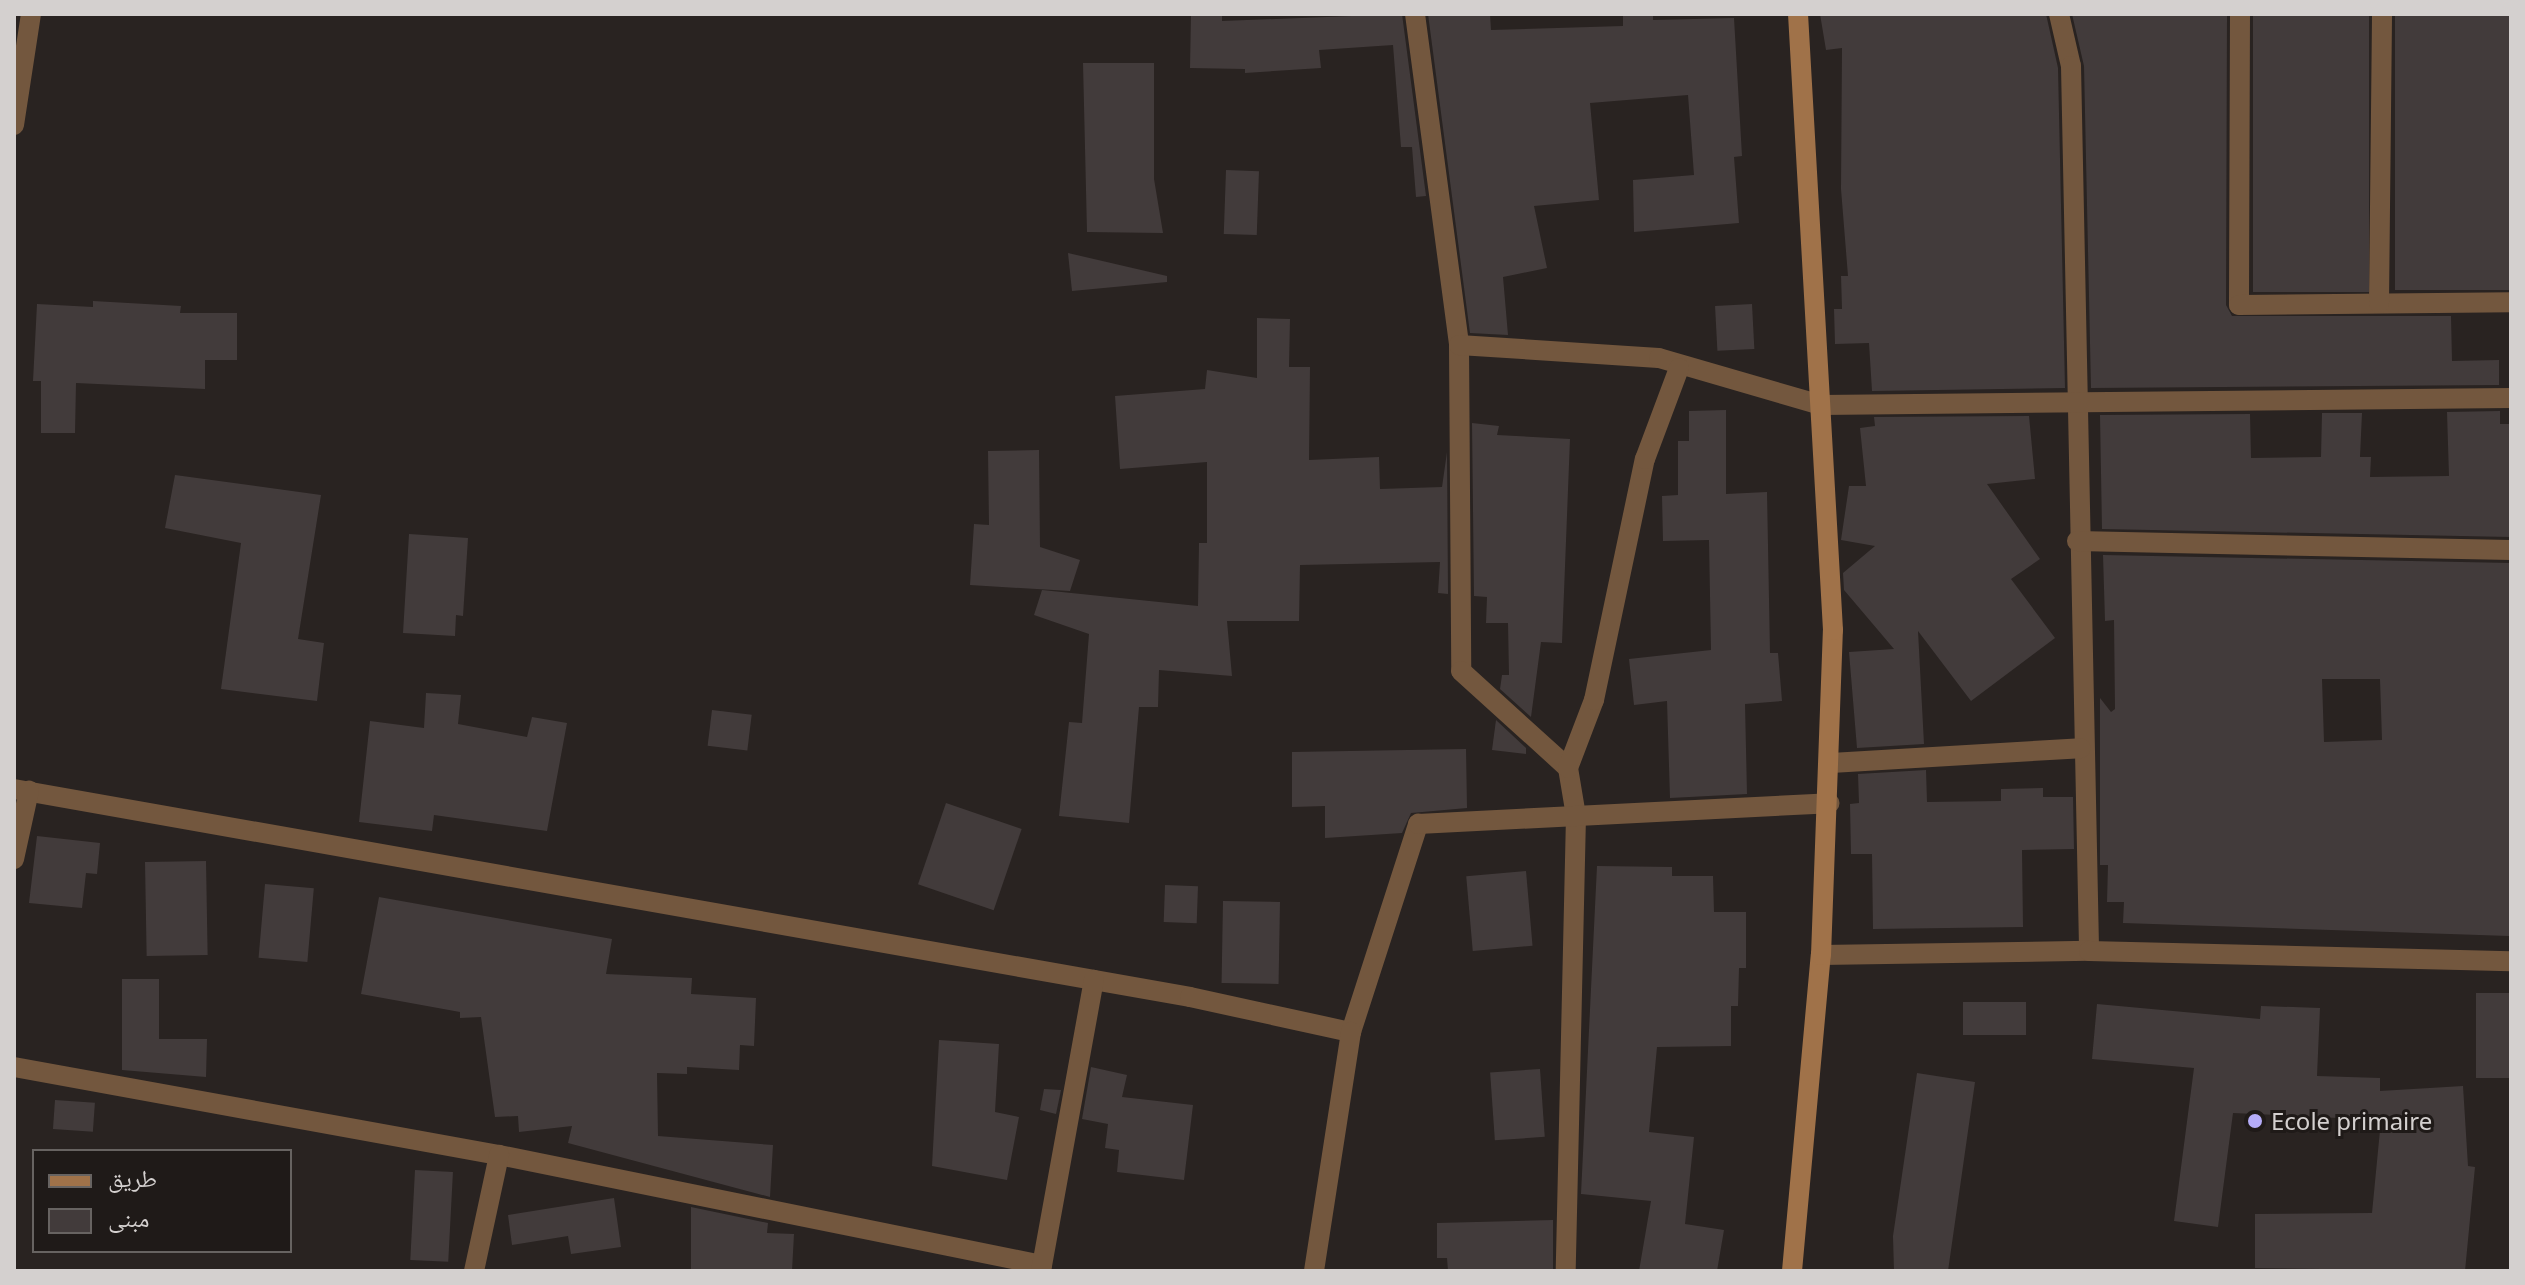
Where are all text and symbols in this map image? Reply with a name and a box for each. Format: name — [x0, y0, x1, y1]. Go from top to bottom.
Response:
place label: Ecole primaire — [2271, 1107, 2432, 1135]
marker: Ecole primaire — [2246, 1112, 2264, 1130]
legend — [32, 1149, 292, 1253]
text: طريق — [108, 1161, 157, 1194]
text: مبنى — [108, 1201, 149, 1234]

